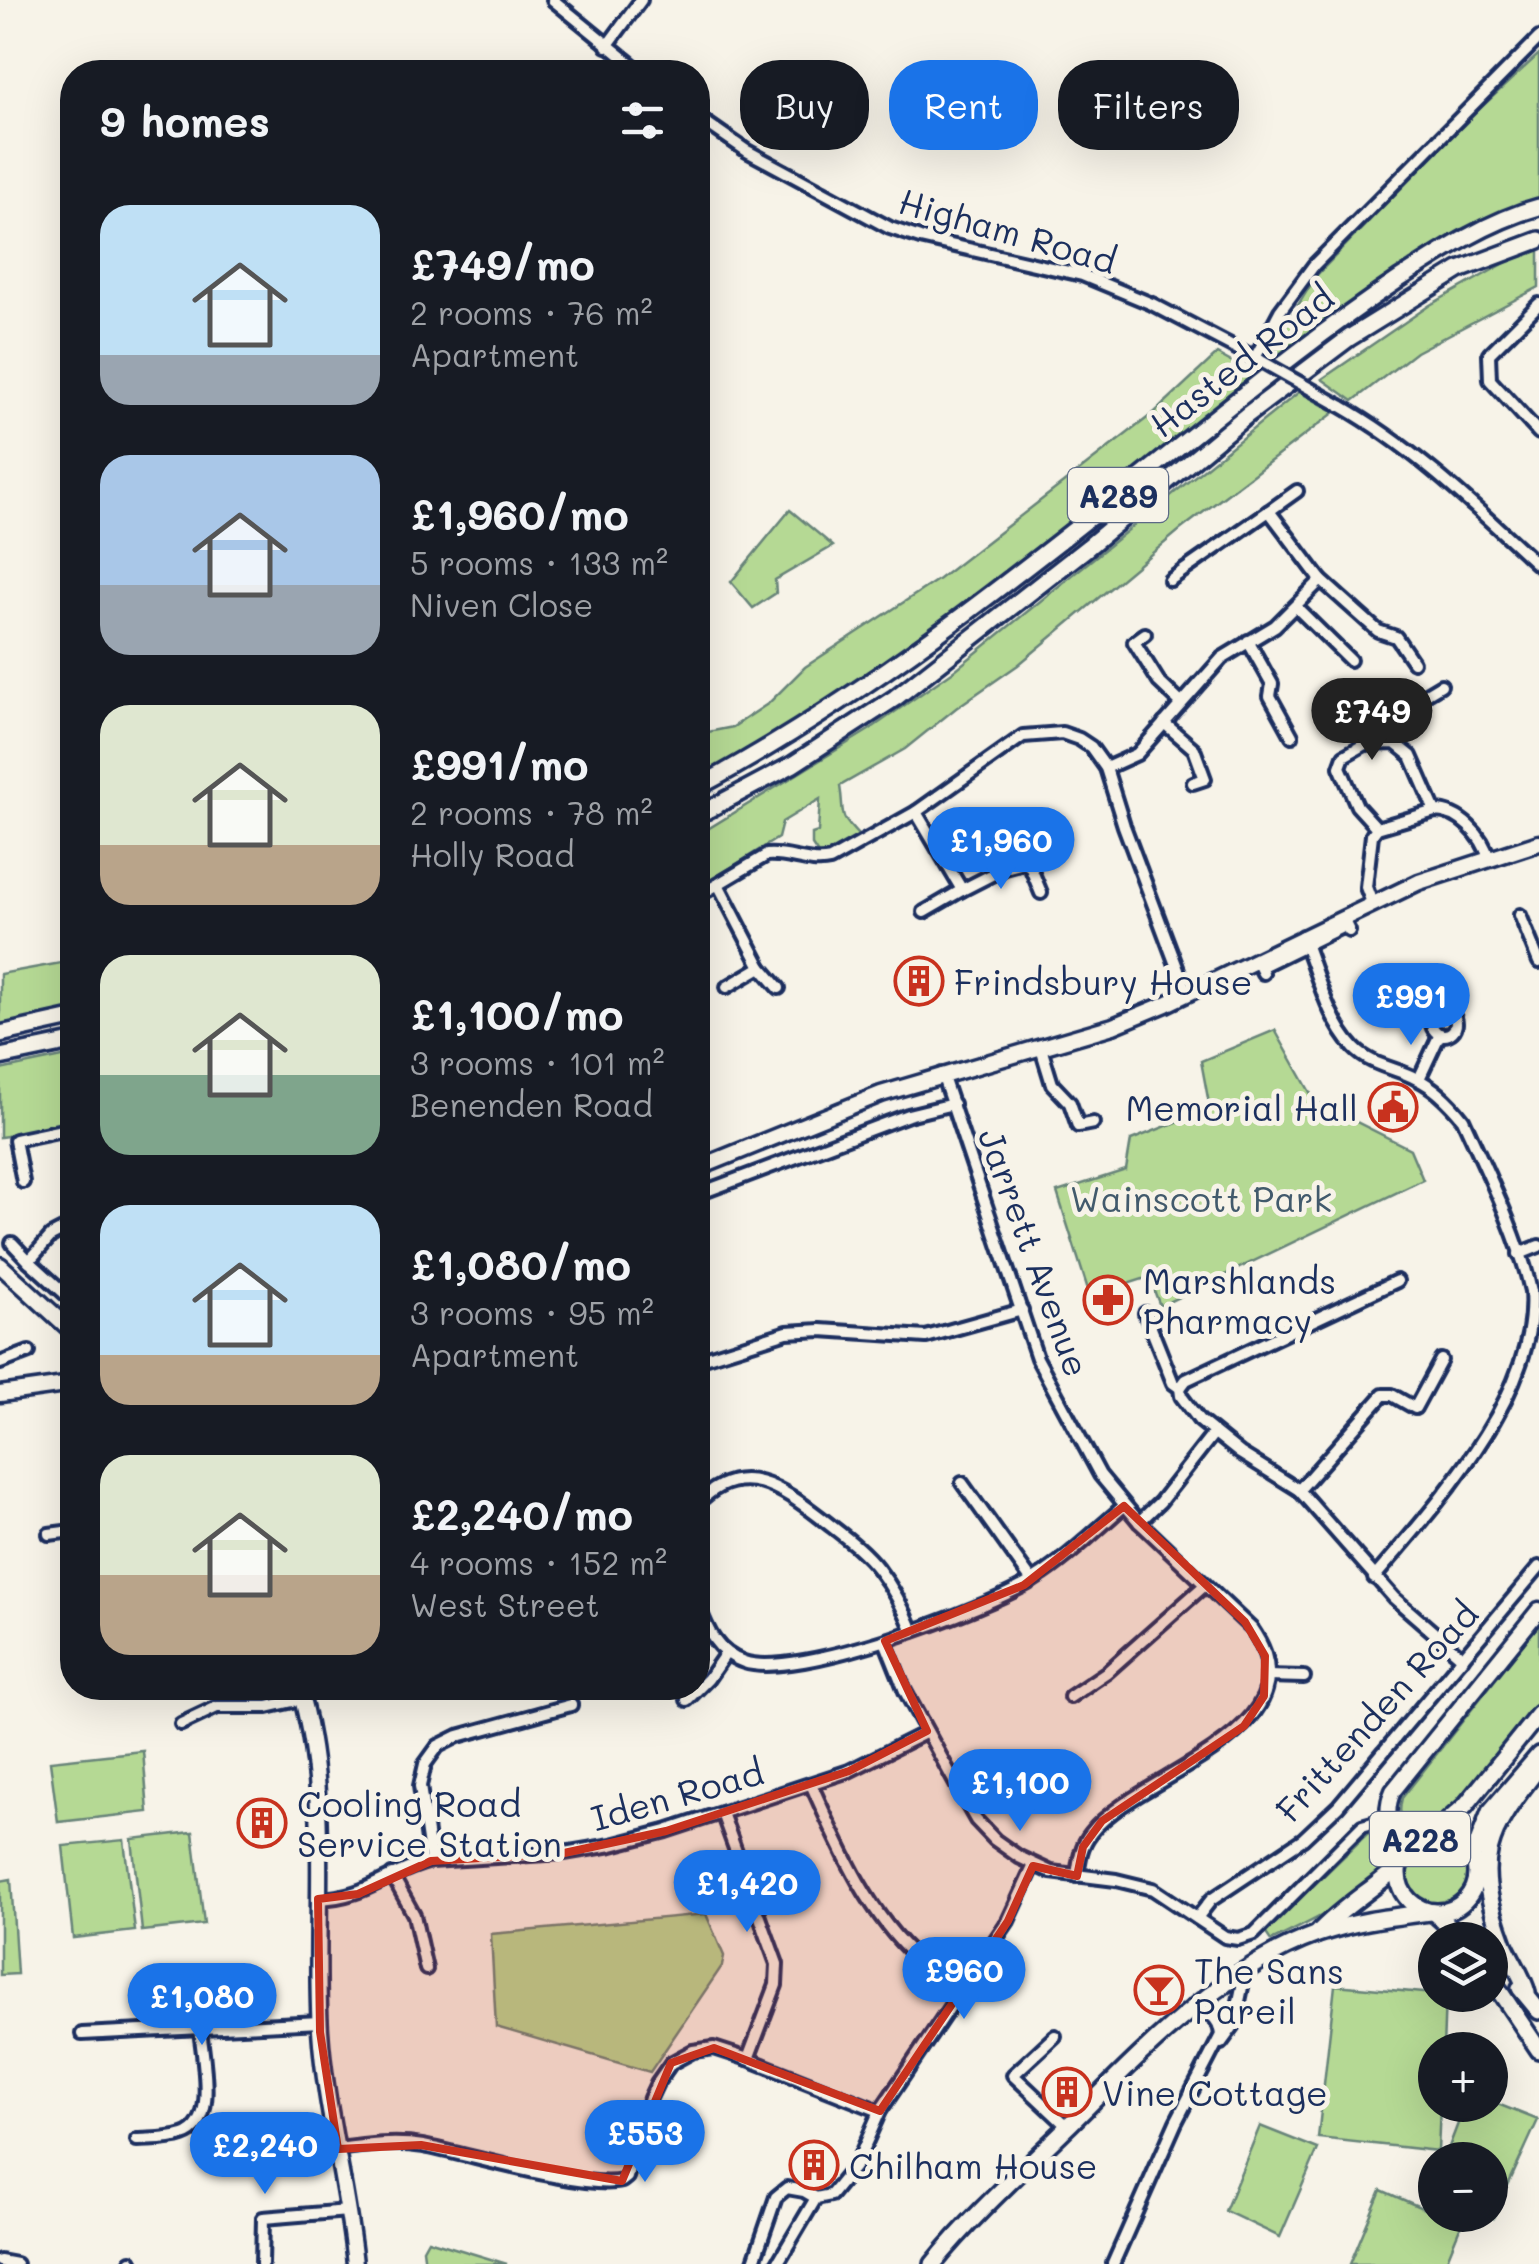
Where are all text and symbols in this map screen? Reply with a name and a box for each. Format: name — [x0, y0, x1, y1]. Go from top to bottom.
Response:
chip: Buy — [740, 60, 869, 150]
chip: Rent — [889, 60, 1038, 150]
chip: Filters — [1058, 60, 1239, 150]
text: 9 homes — [100, 93, 270, 148]
icon: filters — [615, 93, 670, 148]
street label: Higham Road — [894, 177, 1122, 283]
text: £749/mo — [410, 236, 595, 291]
icon: home — [180, 245, 300, 365]
street label: Hasted Road — [1140, 274, 1342, 446]
text: 2 rooms · 76 m² — [410, 291, 653, 333]
text: Apartment — [410, 333, 579, 375]
road number: A289 — [1068, 468, 1168, 522]
text: £1,960/mo — [410, 486, 629, 541]
icon: home — [180, 495, 300, 615]
text: 5 rooms · 133 m² — [410, 541, 668, 583]
text: Niven Close — [410, 583, 593, 625]
pin: £749 — [1313, 678, 1431, 763]
text: £749 — [1333, 689, 1411, 731]
text: £991/mo — [410, 736, 589, 791]
icon: home — [180, 745, 300, 865]
text: 2 rooms · 78 m² — [410, 791, 653, 833]
pin: £1,960 — [920, 807, 1082, 892]
text: £1,960 — [949, 818, 1053, 860]
text: Holly Road — [410, 833, 575, 875]
building icon: Frindsbury House — [893, 955, 945, 1007]
place label: Frindsbury House — [954, 958, 1252, 1004]
pin: £991 — [1352, 963, 1470, 1048]
text: £991 — [1375, 974, 1447, 1016]
text: £1,100/mo — [410, 986, 624, 1041]
icon: home — [180, 995, 300, 1115]
text: 3 rooms · 101 m² — [410, 1041, 665, 1083]
public building icon: Memorial Hall — [1367, 1081, 1419, 1133]
text: Benenden Road — [410, 1083, 653, 1125]
place label: Memorial Hall — [1125, 1084, 1358, 1130]
street label: Jarrett Avenue — [969, 1122, 1101, 1382]
park label: Wainscott Park — [1070, 1175, 1332, 1221]
text: £1,080/mo — [410, 1236, 631, 1291]
icon: home — [180, 1245, 300, 1365]
place label: Marshlands Pharmacy — [1143, 1257, 1336, 1343]
pharmacy icon: Marshlands Pharmacy — [1082, 1274, 1134, 1326]
text: 3 rooms · 95 m² — [410, 1291, 654, 1333]
text: Apartment — [410, 1333, 579, 1375]
text: £2,240/mo — [410, 1486, 633, 1541]
icon: home — [180, 1495, 300, 1615]
text: 4 rooms · 152 m² — [410, 1541, 667, 1583]
text: West Street — [410, 1583, 600, 1625]
street label: Frittenden Road — [1265, 1591, 1487, 1831]
street label: Iden Road — [586, 1748, 768, 1840]
pin: £1,100 — [939, 1749, 1101, 1834]
text: £1,100 — [970, 1760, 1070, 1802]
place label: Cooling Road Service Station — [297, 1780, 562, 1866]
building icon: Cooling Road Service Station — [236, 1797, 288, 1849]
road number: A228 — [1370, 1812, 1470, 1866]
pin: £1,420 — [666, 1850, 828, 1935]
text: £1,420 — [696, 1861, 798, 1903]
map controls — [1418, 1922, 1508, 2232]
button: layers — [1418, 1922, 1508, 2012]
pin: £960 — [905, 1937, 1023, 2022]
place label: The Sans Pareil — [1194, 1947, 1344, 2033]
text: £960 — [924, 1948, 1004, 1990]
pin: £1,080 — [121, 1963, 283, 2048]
bar icon: The Sans Pareil — [1133, 1964, 1185, 2016]
text: £1,080 — [150, 1974, 254, 2016]
button: + — [1418, 2032, 1508, 2122]
building icon: Vine Cottage — [1041, 2066, 1093, 2118]
place label: Vine Cottage — [1102, 2069, 1328, 2115]
pin: £553 — [586, 2100, 704, 2185]
text: £553 — [607, 2111, 683, 2153]
pin: £2,240 — [184, 2112, 346, 2197]
text: £2,240 — [212, 2123, 318, 2165]
building icon: Chilham House — [788, 2139, 840, 2191]
place label: Chilham House — [849, 2142, 1097, 2188]
button: − — [1418, 2142, 1508, 2232]

